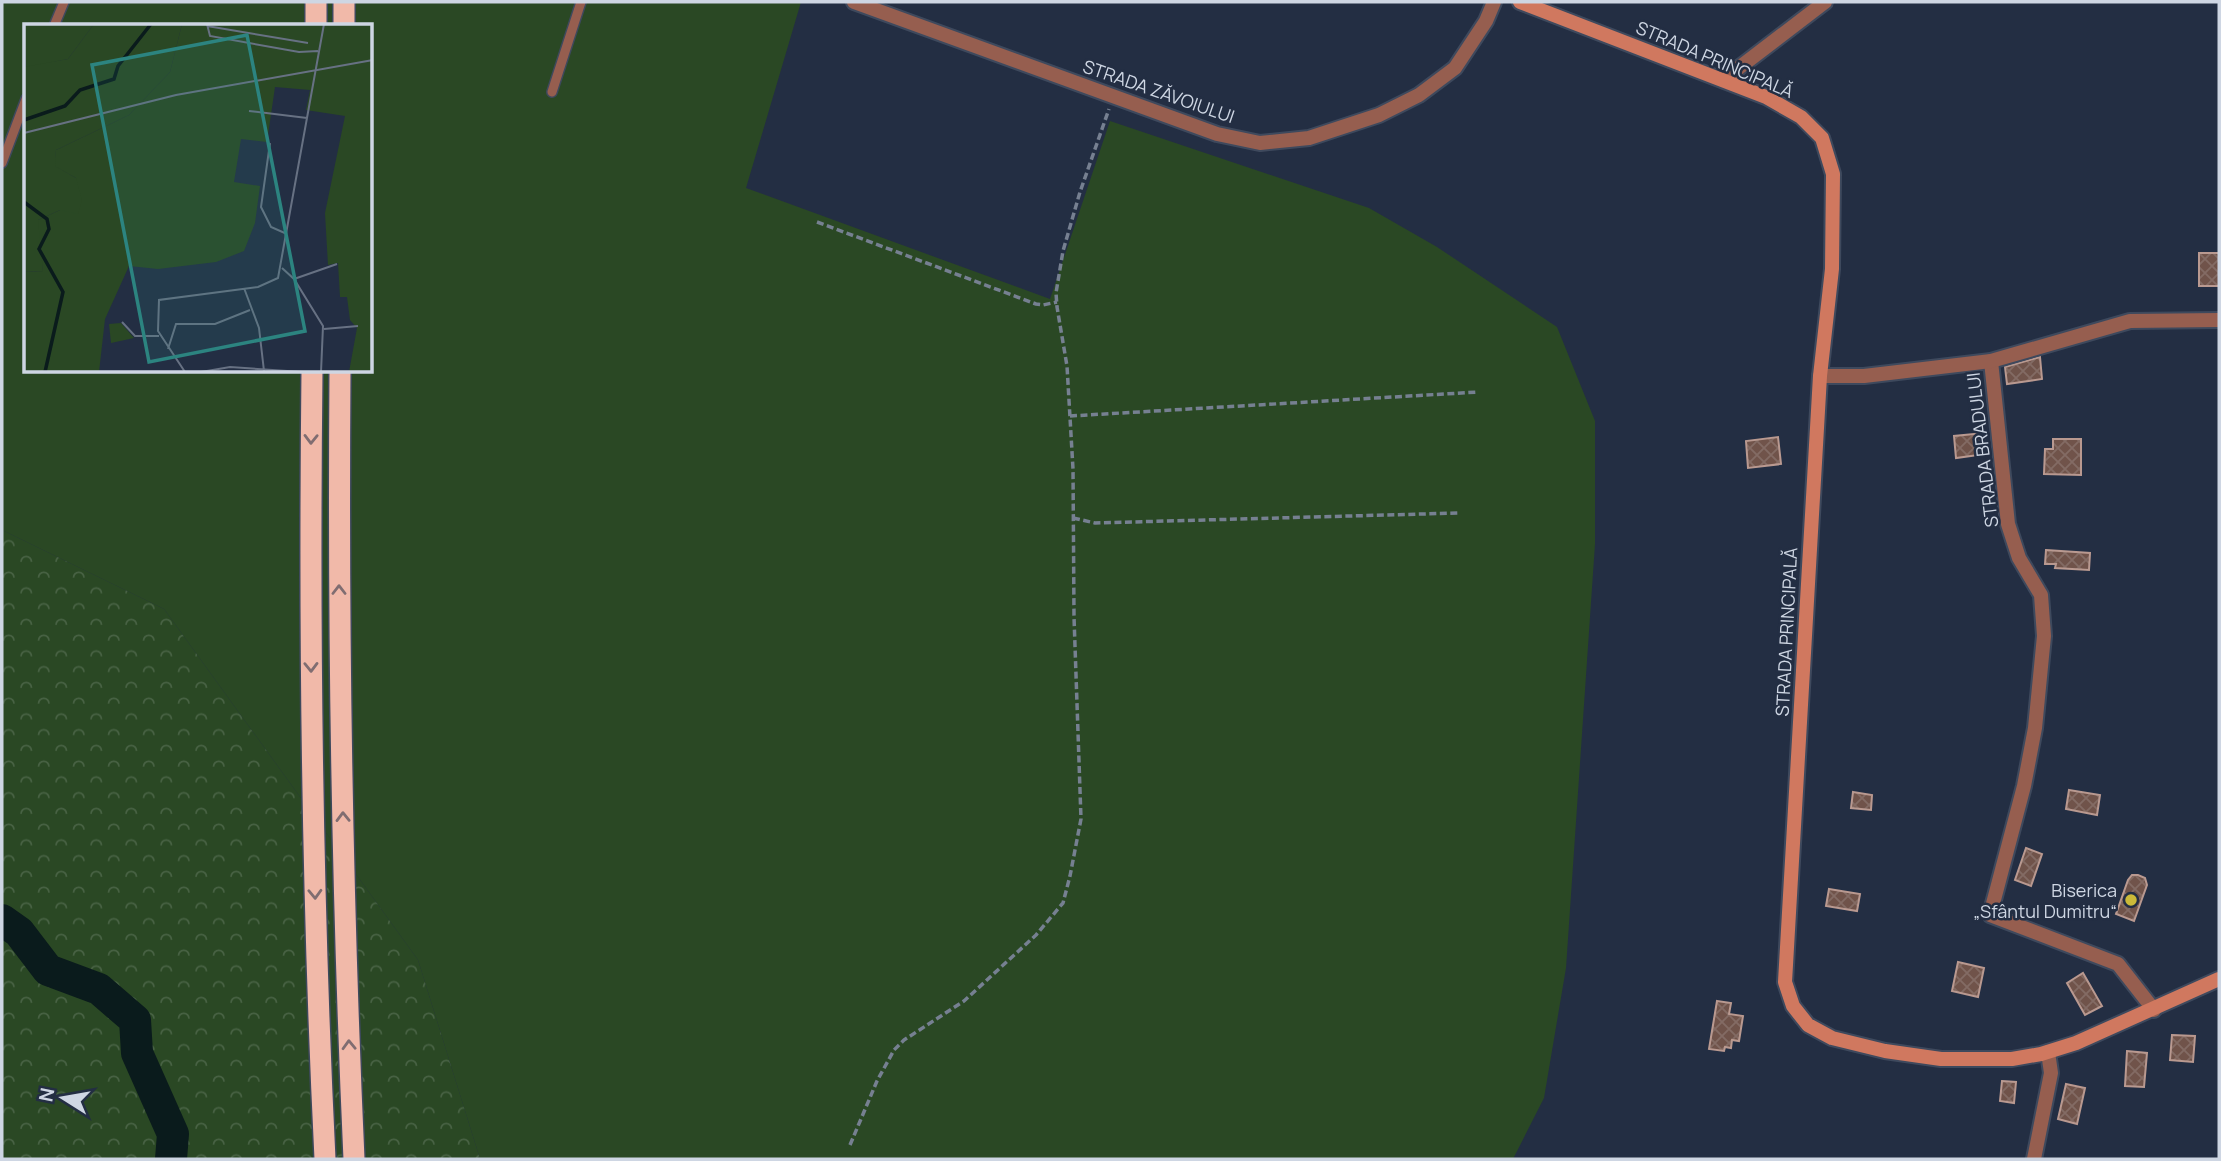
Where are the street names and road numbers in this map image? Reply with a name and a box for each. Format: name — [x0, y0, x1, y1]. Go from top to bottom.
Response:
street label: STRADA PRINCIPALĂ — [1632, 15, 1798, 103]
street label: STRADA ZĂVOIULUI — [1080, 54, 1238, 128]
street label: STRADA BRADULUI — [1961, 371, 2003, 529]
street label: STRADA PRINCIPALĂ — [1770, 546, 1802, 717]

